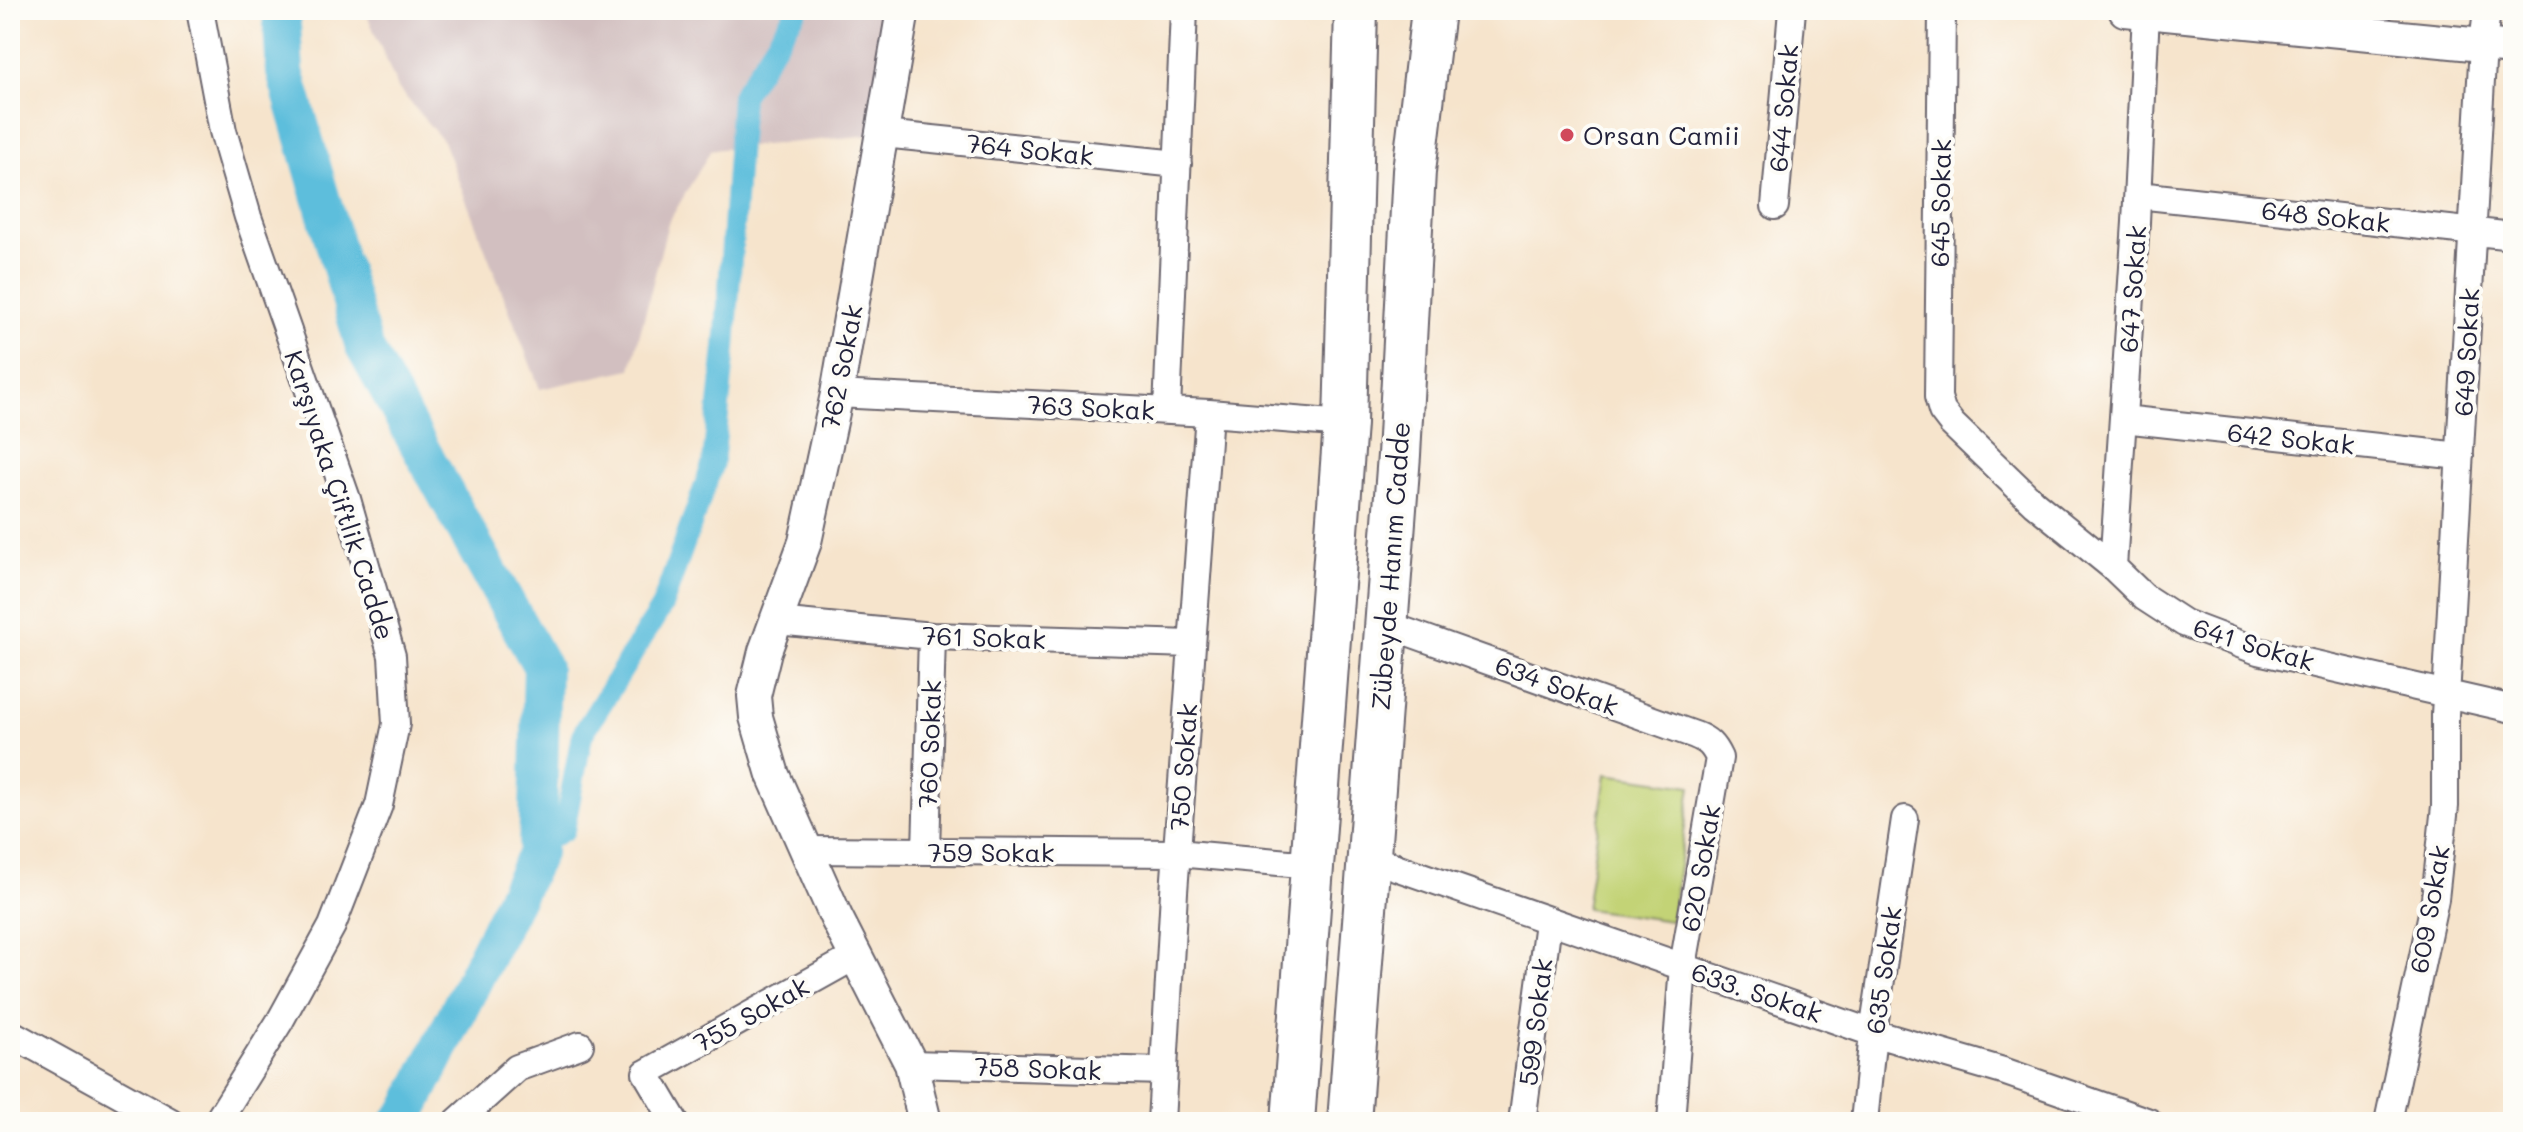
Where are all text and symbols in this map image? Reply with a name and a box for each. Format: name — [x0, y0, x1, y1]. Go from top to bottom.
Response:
street label: 644 Sokak — [1760, 43, 1806, 173]
place label: Orsan Camii — [1583, 118, 1740, 152]
street label: 764 Sokak — [965, 125, 1095, 173]
marker: Orsan Camii — [1558, 126, 1576, 144]
street label: 645 Sokak — [1922, 139, 1958, 267]
street label: 648 Sokak — [2260, 192, 2392, 240]
street label: 647 Sokak — [2111, 224, 2153, 354]
street label: 649 Sokak — [2446, 287, 2486, 417]
street label: 762 Sokak — [812, 302, 870, 432]
street label: Karşıyaka Çiftlik Cadde — [277, 346, 403, 644]
street label: 763 Sokak — [1026, 387, 1156, 427]
street label: 642 Sokak — [2226, 414, 2356, 462]
street label: Zübeyde Hanım Cadde — [1363, 421, 1417, 711]
street label: 641 Sokak — [2189, 610, 2319, 678]
street label: 761 Sokak — [921, 618, 1047, 656]
street label: 634 Sokak — [1491, 647, 1623, 723]
street label: 760 Sokak — [910, 679, 948, 809]
street label: 750 Sokak — [1162, 702, 1204, 832]
street label: 620 Sokak — [1672, 802, 1728, 934]
street label: 759 Sokak — [927, 835, 1055, 869]
street label: 609 Sokak — [2401, 842, 2457, 976]
street label: 635 Sokak — [1857, 904, 1909, 1036]
street label: 633. Sokak — [1687, 954, 1827, 1030]
street label: 599 Sokak — [1510, 956, 1560, 1088]
street label: 755 Sokak — [687, 968, 815, 1060]
street label: 758 Sokak — [974, 1049, 1102, 1087]

